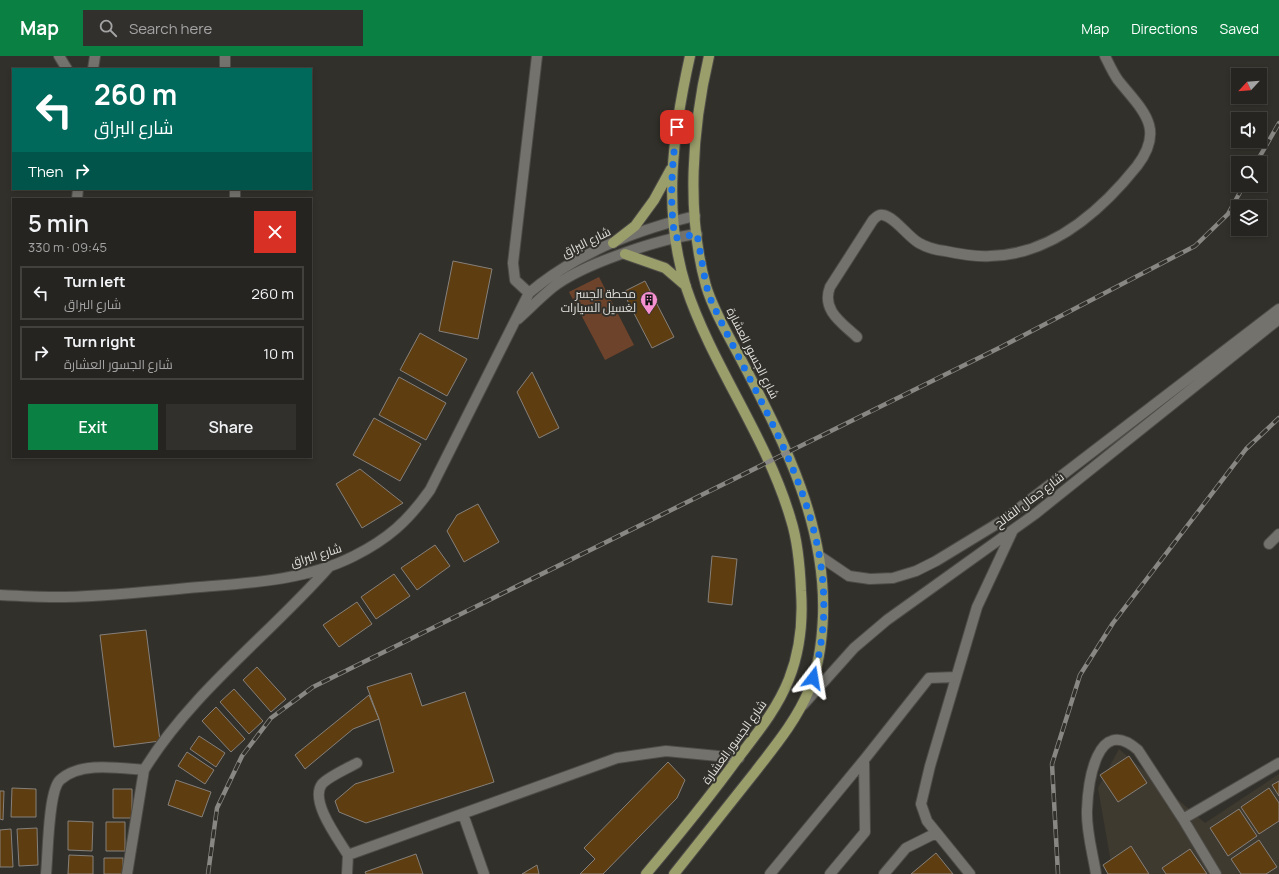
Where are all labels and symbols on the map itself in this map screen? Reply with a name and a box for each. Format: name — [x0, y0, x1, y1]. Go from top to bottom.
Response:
north arrow — [1231, 68, 1267, 104]
pin — [660, 110, 694, 144]
street label: شارع البراق — [559, 223, 614, 261]
place label: محطة الجسر لغسيل السيارات — [561, 285, 636, 316]
building icon: محطة الجسر لغسيل السيارات — [639, 290, 659, 315]
street label: شارع الجسور العشارة — [723, 304, 783, 402]
street label: شارع جمال الفالح — [991, 468, 1067, 532]
street label: شارع البراق — [288, 539, 344, 571]
position arrow — [792, 657, 834, 699]
street label: شارع الجسور العشارة — [698, 696, 770, 788]

